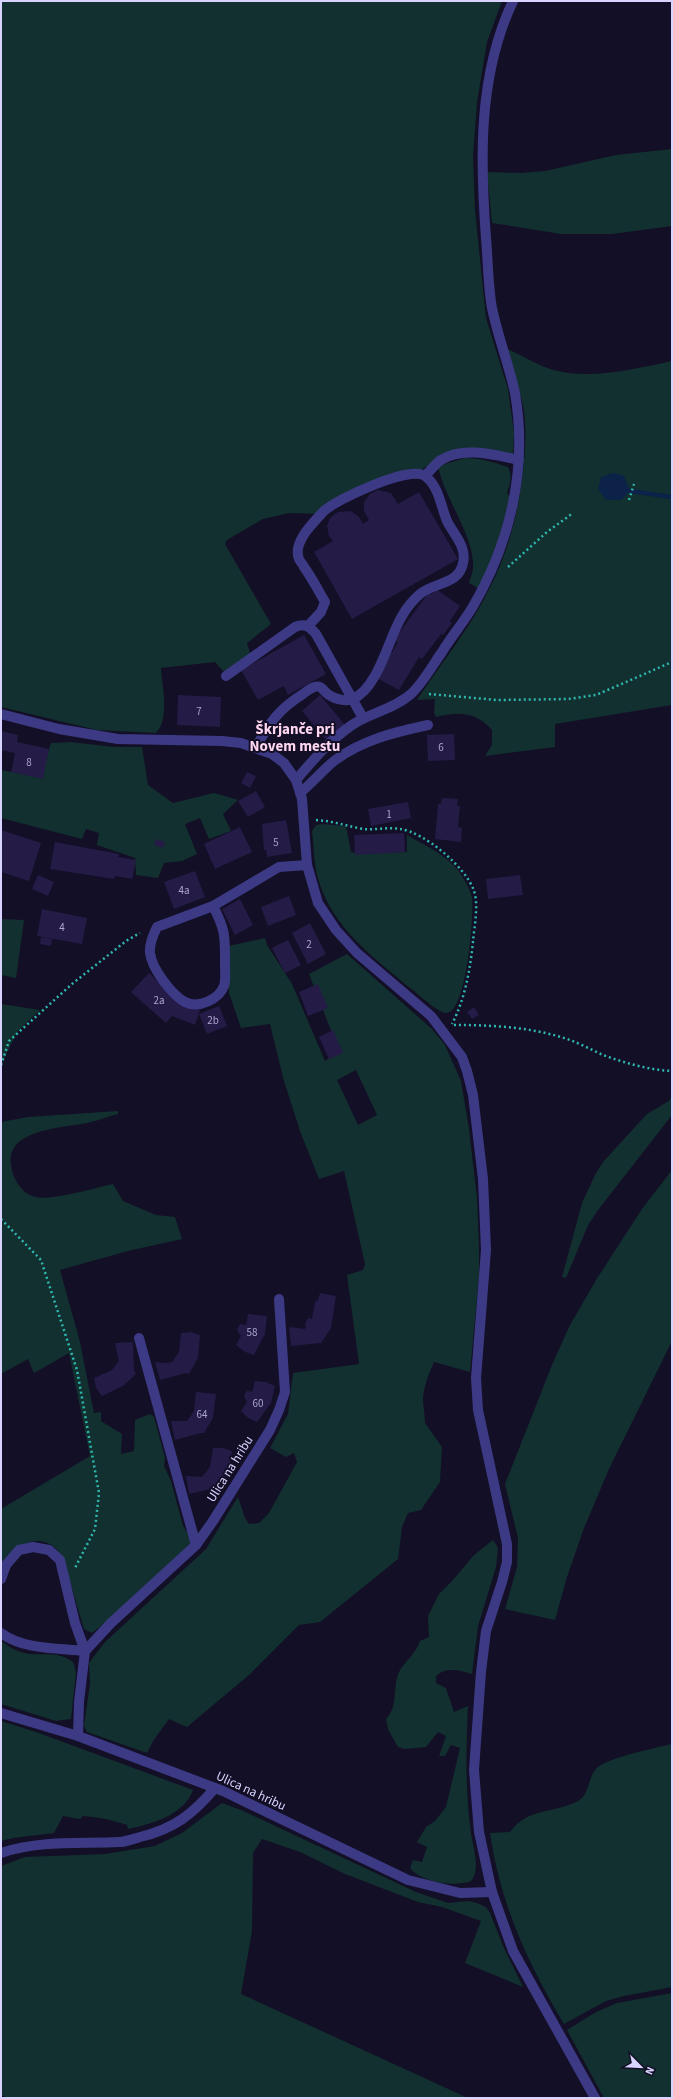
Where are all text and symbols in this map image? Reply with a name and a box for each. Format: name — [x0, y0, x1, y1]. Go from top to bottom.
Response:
house number: 7 — [196, 704, 202, 719]
district label: Škrjanče pri Novem mestu — [250, 719, 340, 757]
house number: 6 — [438, 740, 444, 755]
house number: 8 — [26, 755, 32, 770]
house number: 1 — [386, 807, 392, 822]
house number: 5 — [273, 835, 279, 850]
house number: 4a — [178, 883, 190, 898]
house number: 4 — [59, 920, 65, 935]
house number: 2 — [306, 937, 312, 952]
house number: 2a — [153, 993, 165, 1008]
house number: 2b — [207, 1013, 219, 1028]
house number: 58 — [247, 1325, 258, 1340]
house number: 60 — [253, 1396, 263, 1411]
house number: 64 — [197, 1407, 208, 1422]
street label: Ulica na hribu — [202, 1432, 258, 1506]
street label: Ulica na hribu — [213, 1767, 289, 1815]
north arrow — [621, 2047, 661, 2087]
text: N — [641, 2064, 658, 2077]

